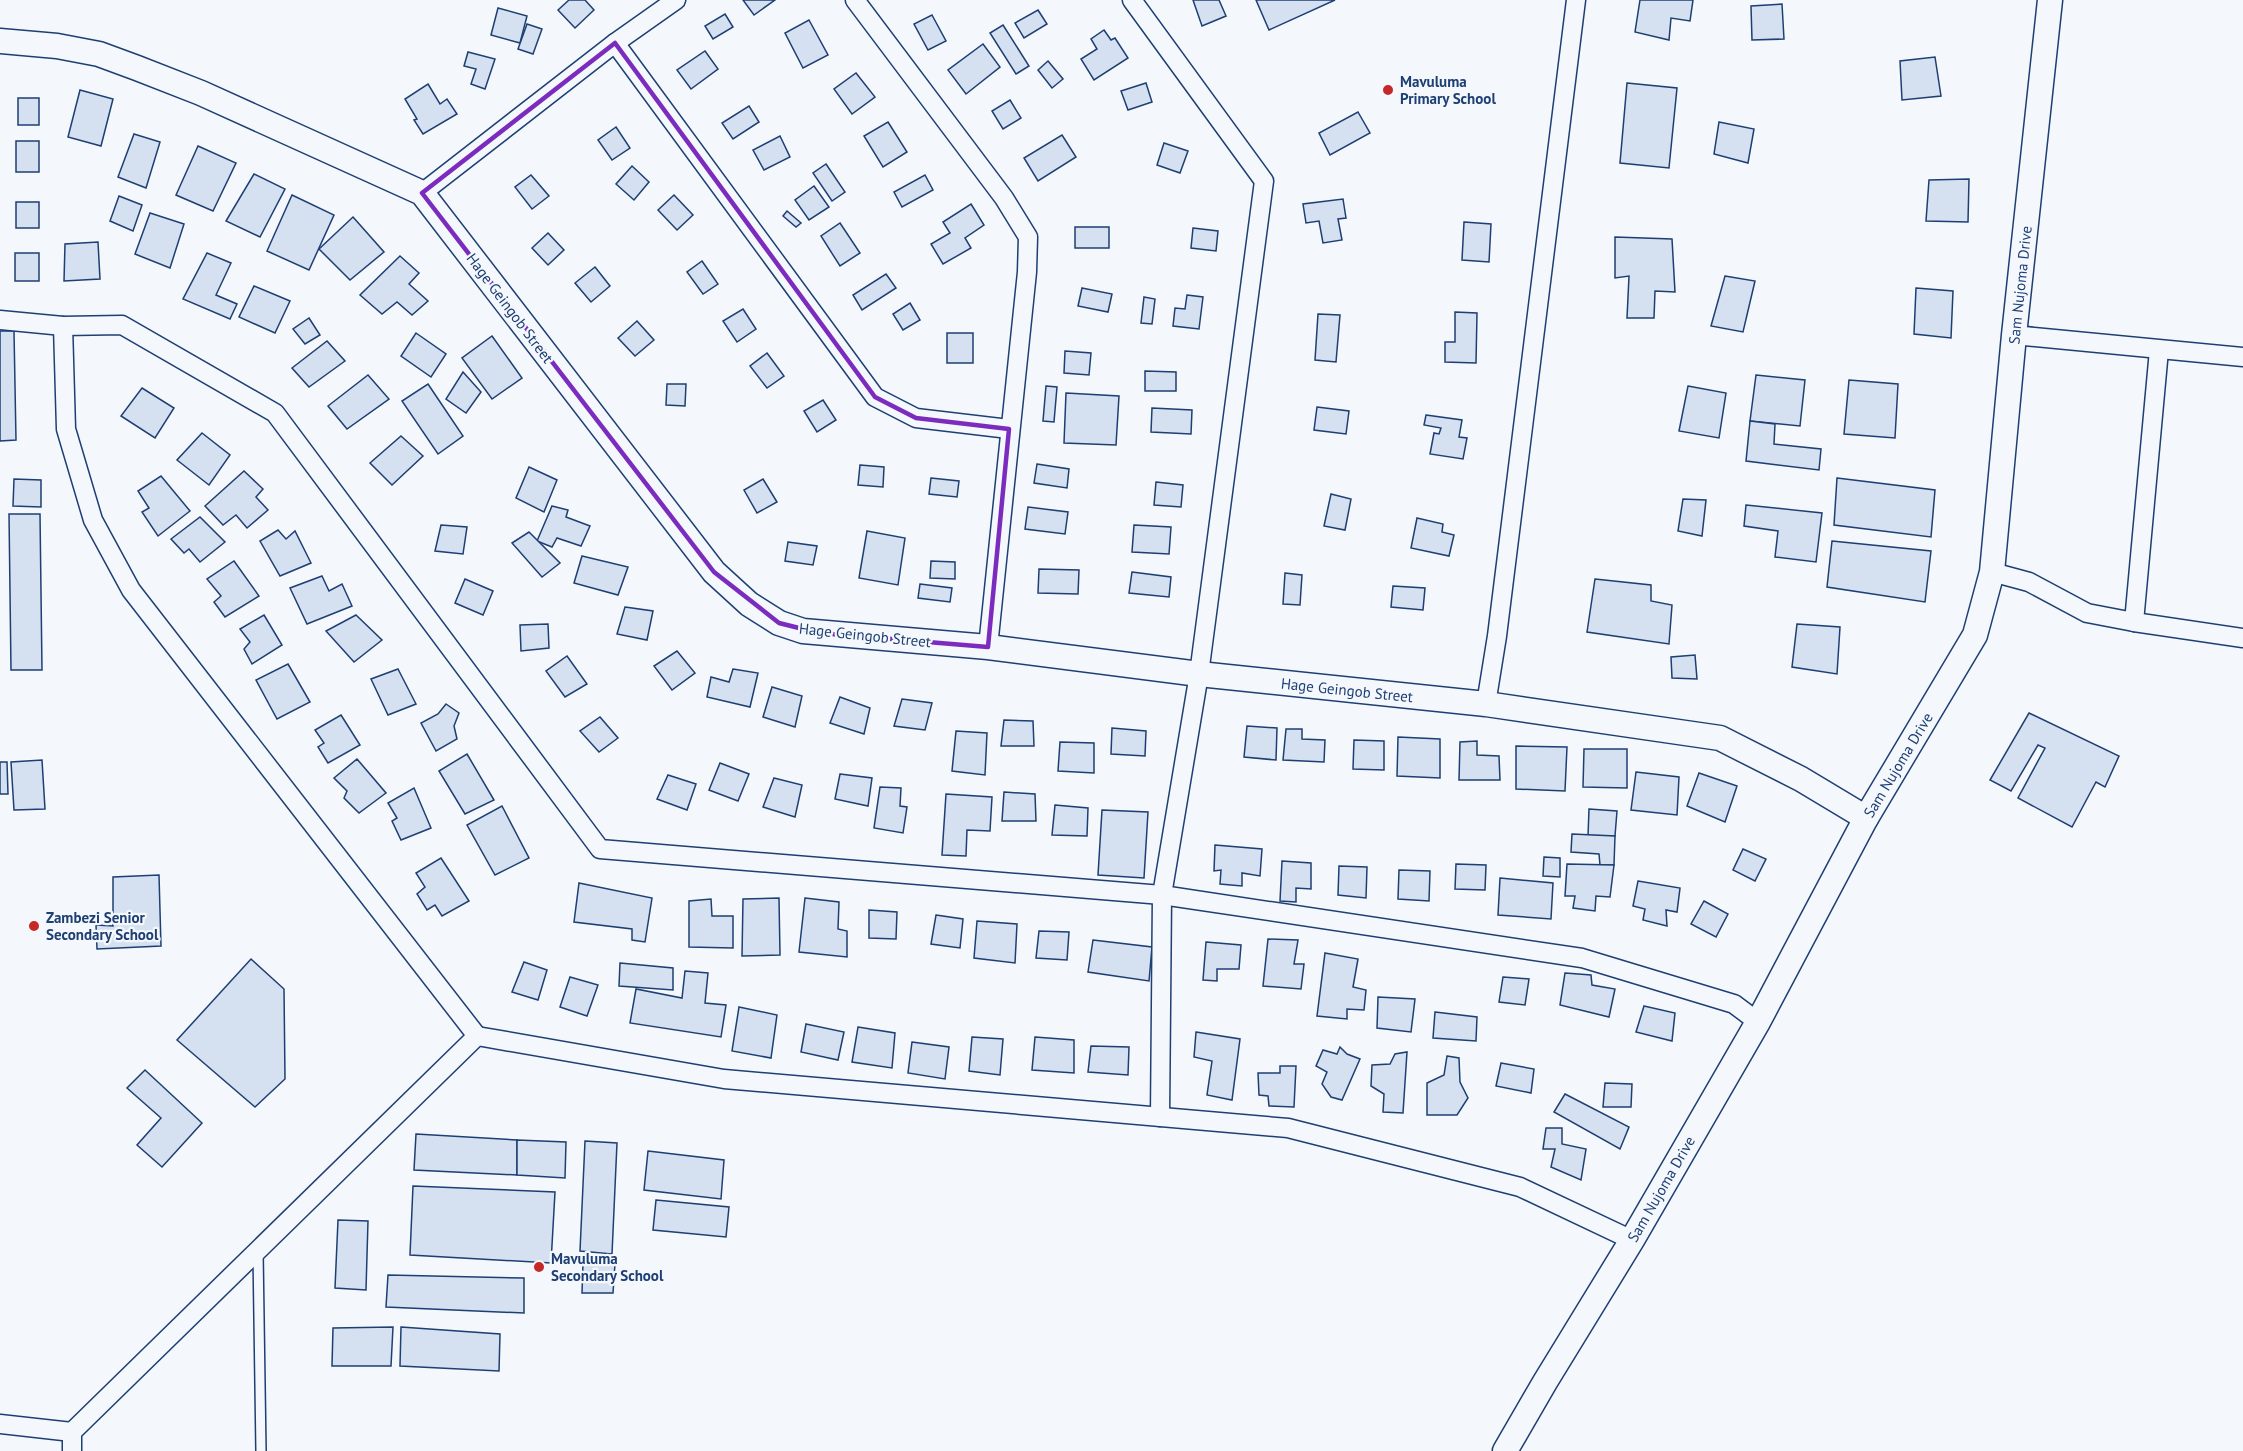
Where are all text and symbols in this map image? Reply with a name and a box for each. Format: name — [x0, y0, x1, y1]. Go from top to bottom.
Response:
place label: Mavuluma Primary School — [1400, 72, 1496, 108]
marker: Mavuluma Primary School — [1381, 83, 1395, 97]
street label: Sam Nujoma Drive — [2004, 225, 2036, 345]
street label: Hage Geingob Street — [462, 249, 558, 367]
street label: Hage Geingob Street — [798, 619, 932, 651]
street label: Hage Geingob Street — [1280, 674, 1414, 706]
street label: Sam Nujoma Drive — [1859, 709, 1937, 821]
place label: Zambezi Senior Secondary School — [46, 908, 159, 944]
marker: Zambezi Senior Secondary School — [27, 919, 41, 933]
street label: Sam Nujoma Drive — [1623, 1133, 1699, 1245]
place label: Mavuluma Secondary School — [551, 1249, 664, 1285]
marker: Mavuluma Secondary School — [532, 1260, 546, 1274]

